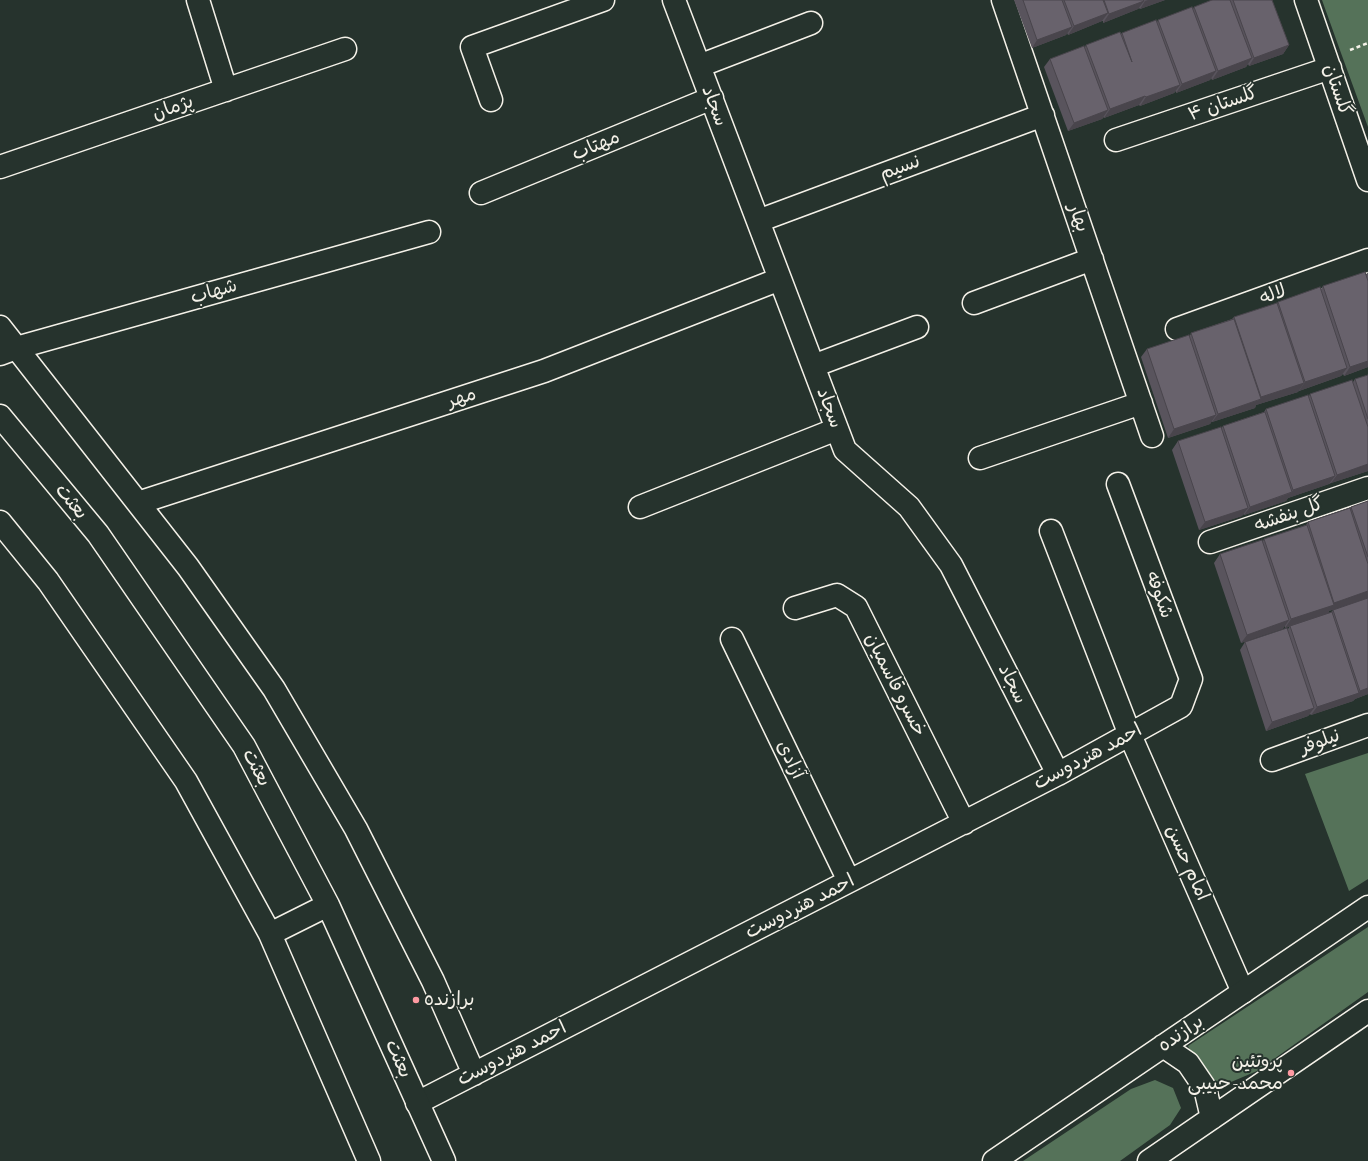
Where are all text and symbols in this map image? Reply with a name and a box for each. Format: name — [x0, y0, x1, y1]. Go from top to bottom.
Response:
street label: گلستان — [1318, 61, 1356, 119]
street label: گلستان ۴ — [1185, 82, 1261, 126]
street label: سجاد — [696, 83, 732, 129]
street label: پژمان — [150, 90, 196, 126]
street label: مهتاب — [569, 126, 623, 166]
street label: نسیم — [877, 150, 923, 186]
street label: بهار — [1063, 201, 1093, 235]
street label: شهاب — [188, 274, 240, 310]
street label: لاله — [1257, 280, 1289, 310]
street label: مهر — [445, 383, 479, 413]
street label: سجاد — [811, 385, 847, 431]
street label: بعثت — [50, 480, 92, 524]
street label: گل بنفشه — [1251, 493, 1327, 537]
street label: شکوفه — [1140, 568, 1178, 622]
street label: خسرو قاسمیان — [859, 630, 931, 740]
street label: سجاد — [992, 660, 1032, 708]
street label: احمد هنردوست — [1030, 719, 1146, 795]
street label: نیلوفر — [1297, 724, 1343, 760]
street label: آزادی — [771, 737, 809, 783]
street label: بعثت — [237, 745, 275, 791]
street label: امام حسن — [1160, 822, 1214, 904]
street label: احمد هنردوست — [741, 870, 859, 944]
place label: برازنده — [424, 989, 474, 1011]
marker: برازنده — [411, 995, 421, 1005]
street label: برازنده — [1154, 1010, 1208, 1058]
street label: احمد هنردوست — [453, 1017, 571, 1091]
street label: بعثت — [380, 1036, 416, 1082]
place label: پروتئین محمد-حبیبی — [1188, 1051, 1283, 1095]
marker: پروتئین محمد-حبیبی — [1286, 1068, 1296, 1078]

